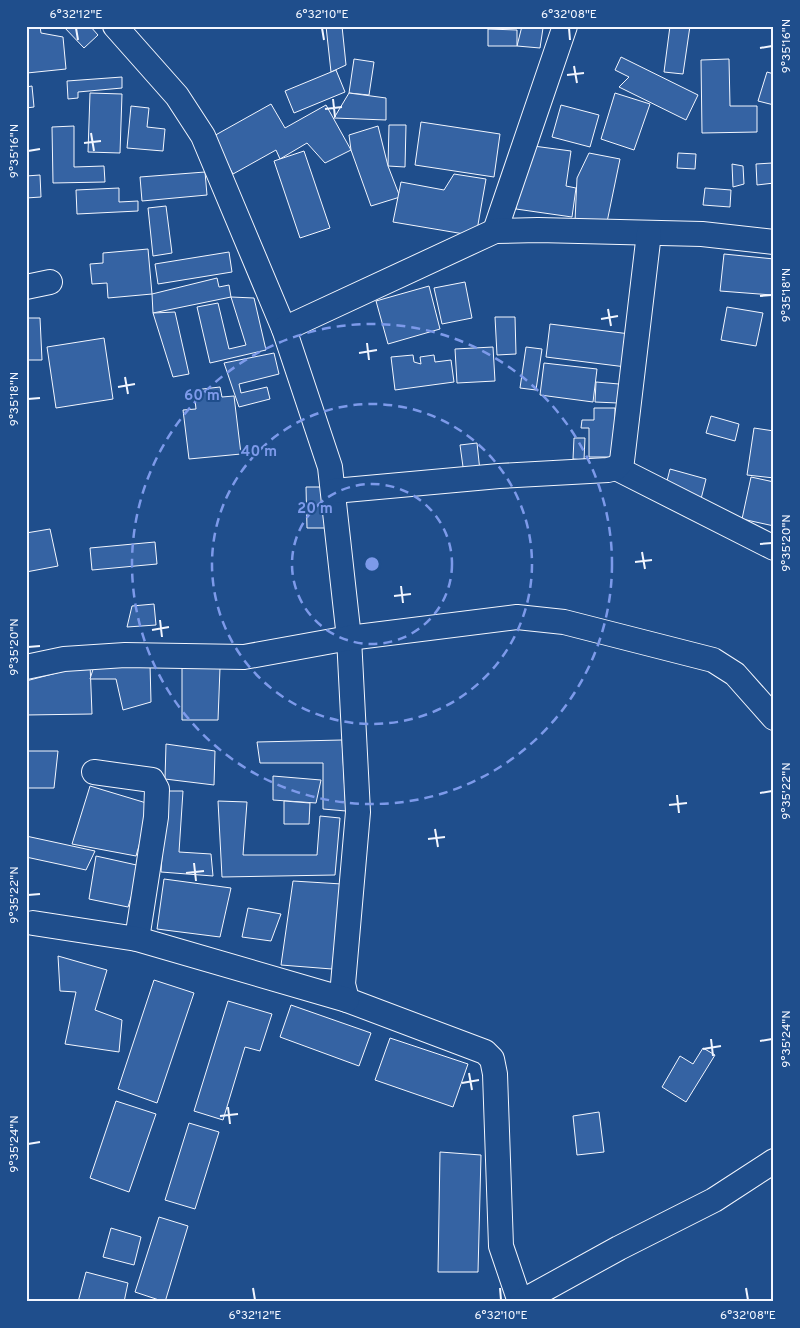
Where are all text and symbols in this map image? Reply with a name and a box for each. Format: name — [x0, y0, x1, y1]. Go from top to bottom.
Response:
text: 6°32'12"E — [50, 7, 102, 23]
text: 6°32'10"E — [295, 7, 349, 23]
text: 6°32'08"E — [541, 7, 597, 23]
text: 9°35'16"N — [779, 19, 795, 73]
text: 9°35'16"N — [7, 124, 23, 178]
text: 9°35'18"N — [779, 268, 795, 322]
text: 9°35'18"N — [7, 372, 23, 426]
text: 60 m — [184, 387, 220, 406]
text: 40 m — [241, 443, 277, 462]
text: 20 m — [297, 500, 333, 519]
text: 9°35'20"N — [779, 514, 795, 572]
centre of rings — [363, 555, 381, 573]
text: 9°35'20"N — [7, 618, 23, 676]
text: 9°35'22"N — [779, 762, 795, 820]
text: 9°35'22"N — [7, 866, 23, 924]
text: 9°35'24"N — [779, 1010, 795, 1068]
text: 9°35'24"N — [7, 1115, 23, 1173]
text: 6°32'12"E — [229, 1308, 281, 1324]
text: 6°32'10"E — [474, 1308, 528, 1324]
text: 6°32'08"E — [720, 1308, 776, 1324]

